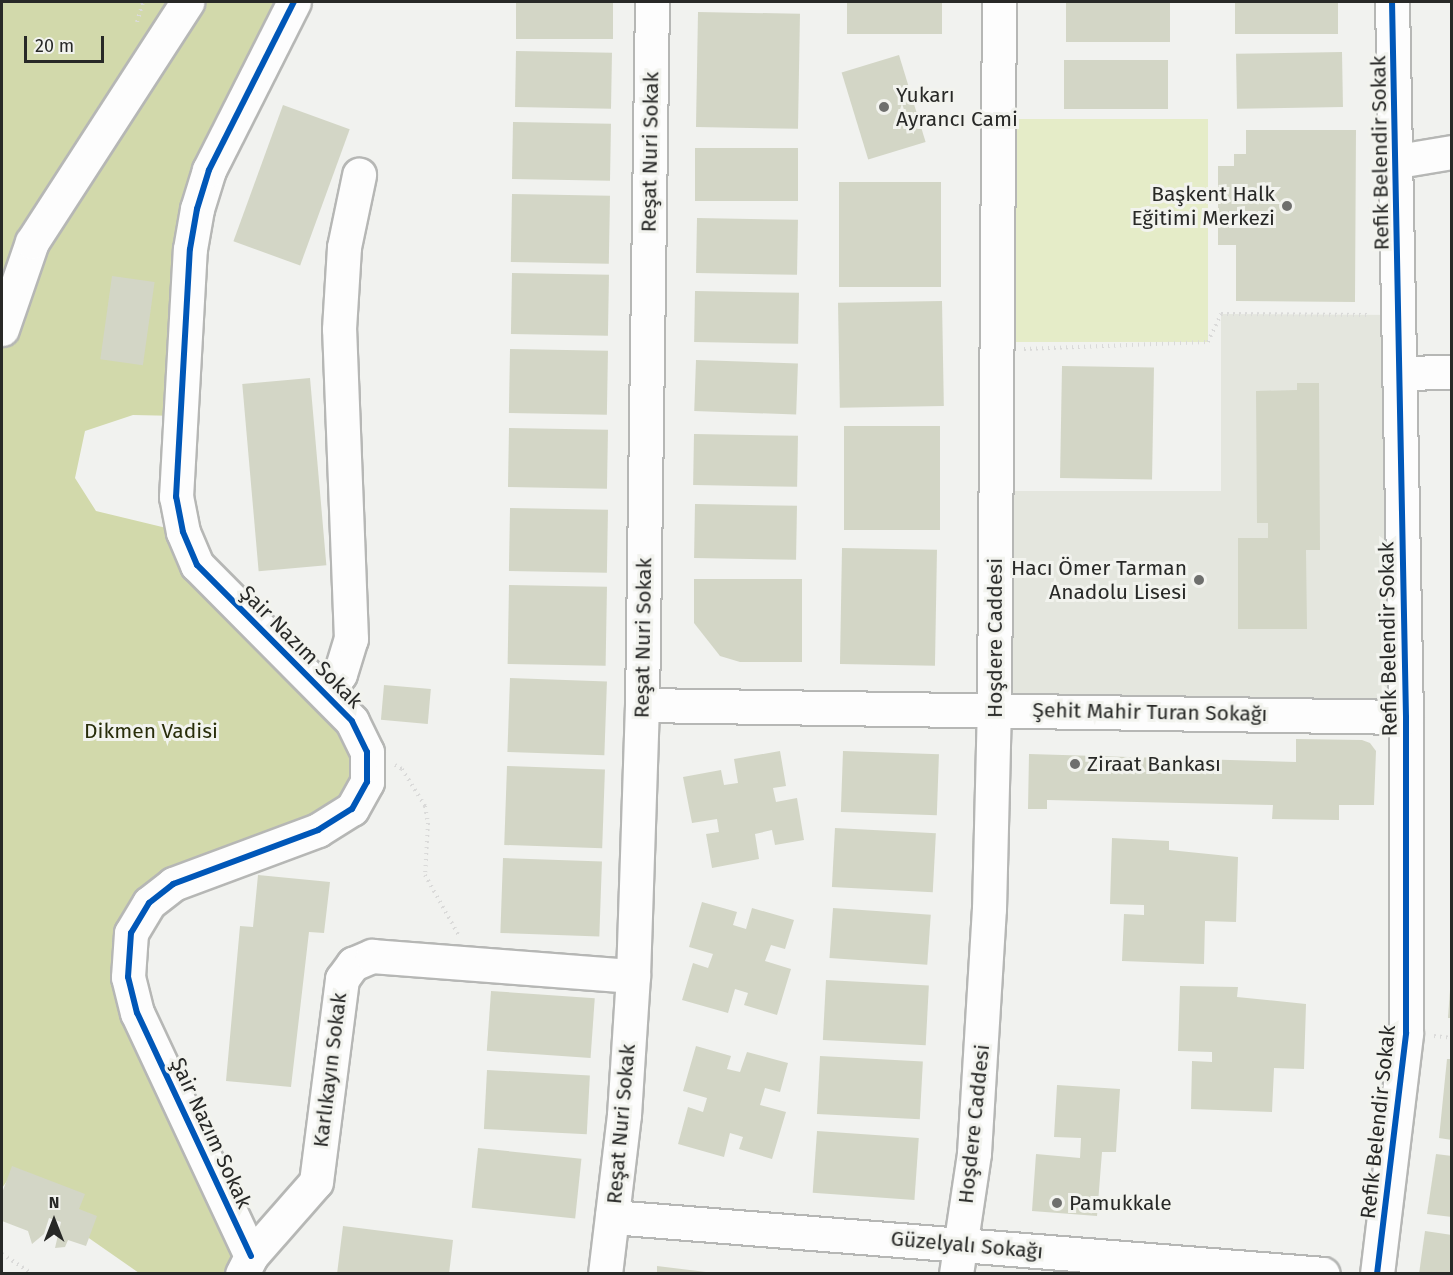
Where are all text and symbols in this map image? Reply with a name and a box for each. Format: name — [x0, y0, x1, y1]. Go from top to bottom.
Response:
scale bar — [27, 24, 106, 62]
text: 20 m — [35, 35, 74, 57]
street label: Refik Belendir Sokak — [1366, 55, 1394, 251]
street label: Reşat Nuri Sokak — [636, 72, 664, 232]
place label: Yukarı Ayrancı Cami — [896, 82, 1018, 132]
marker: Yukarı Ayrancı Cami — [877, 100, 891, 114]
place label: Başkent Halk Eğitimi Merkezi — [1132, 181, 1275, 231]
marker: Başkent Halk Eğitimi Merkezi — [1280, 199, 1294, 213]
street label: Refik Belendir Sokak — [1374, 541, 1402, 737]
place label: Hacı Ömer Tarman Anadolu Lisesi — [1011, 555, 1187, 605]
street label: Reşat Nuri Sokak — [629, 558, 657, 718]
street label: Hoşdere Caddesi — [982, 558, 1008, 718]
marker: Hacı Ömer Tarman Anadolu Lisesi — [1192, 573, 1206, 587]
street label: Şair Nazım Sokak — [234, 580, 368, 714]
street label: Şehit Mahir Turan Sokağı — [1032, 697, 1268, 727]
park label: Dikmen Vadisi — [84, 718, 218, 744]
place label: Ziraat Bankası — [1087, 751, 1221, 777]
marker: Ziraat Bankası — [1068, 757, 1082, 771]
street label: Karlıkayın Sokak — [308, 991, 352, 1149]
street label: Refik Belendir Sokak — [1355, 1024, 1401, 1220]
street label: Reşat Nuri Sokak — [601, 1043, 641, 1205]
street label: Hoşdere Caddesi — [953, 1043, 995, 1205]
street label: Şair Nazım Sokak — [165, 1054, 257, 1212]
place label: Pamukkale — [1069, 1190, 1172, 1216]
north arrow — [24, 1191, 84, 1251]
text: N — [49, 1193, 59, 1212]
marker: Pamukkale — [1050, 1196, 1064, 1210]
street label: Güzelyalı Sokağı — [890, 1226, 1044, 1264]

